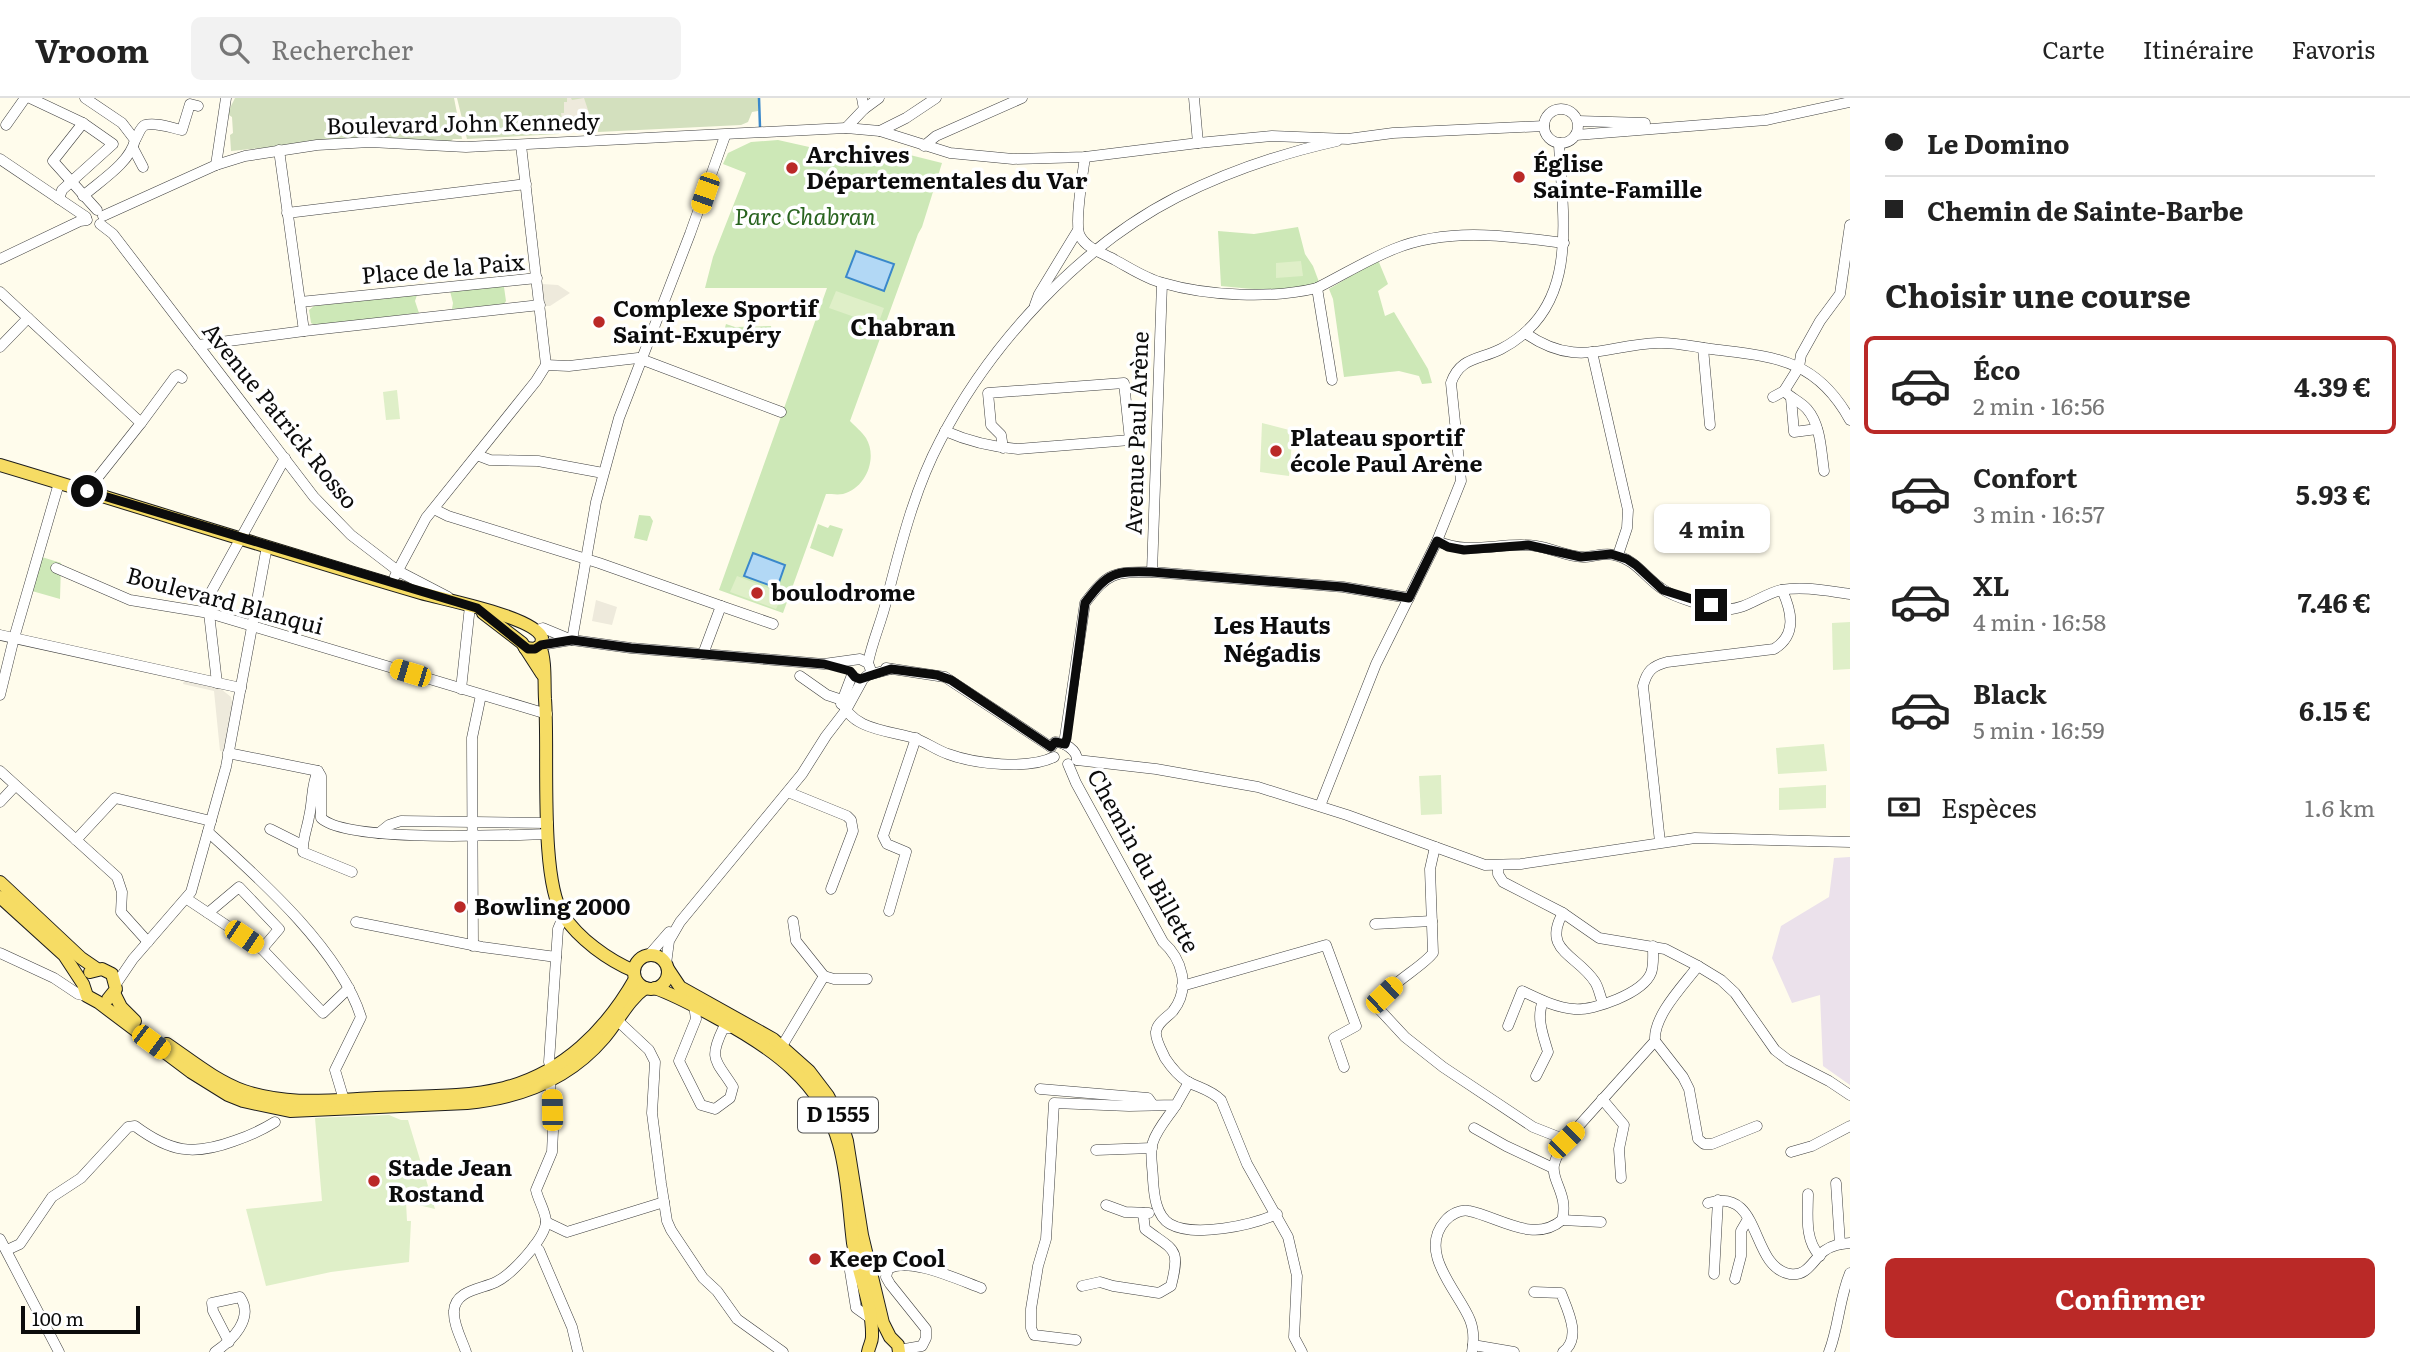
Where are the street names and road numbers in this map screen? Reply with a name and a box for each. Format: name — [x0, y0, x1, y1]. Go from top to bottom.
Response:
street label: Boulevard John Kennedy — [326, 103, 601, 141]
street label: Place de la Paix — [360, 243, 526, 291]
street label: Avenue Patrick Rosso — [195, 314, 368, 515]
street label: Avenue Paul Arène — [1114, 330, 1156, 535]
street label: Boulevard Blanqui — [123, 556, 328, 642]
street label: Chemin du Billette — [1080, 762, 1209, 958]
road number: D 1555 — [798, 1098, 878, 1132]

